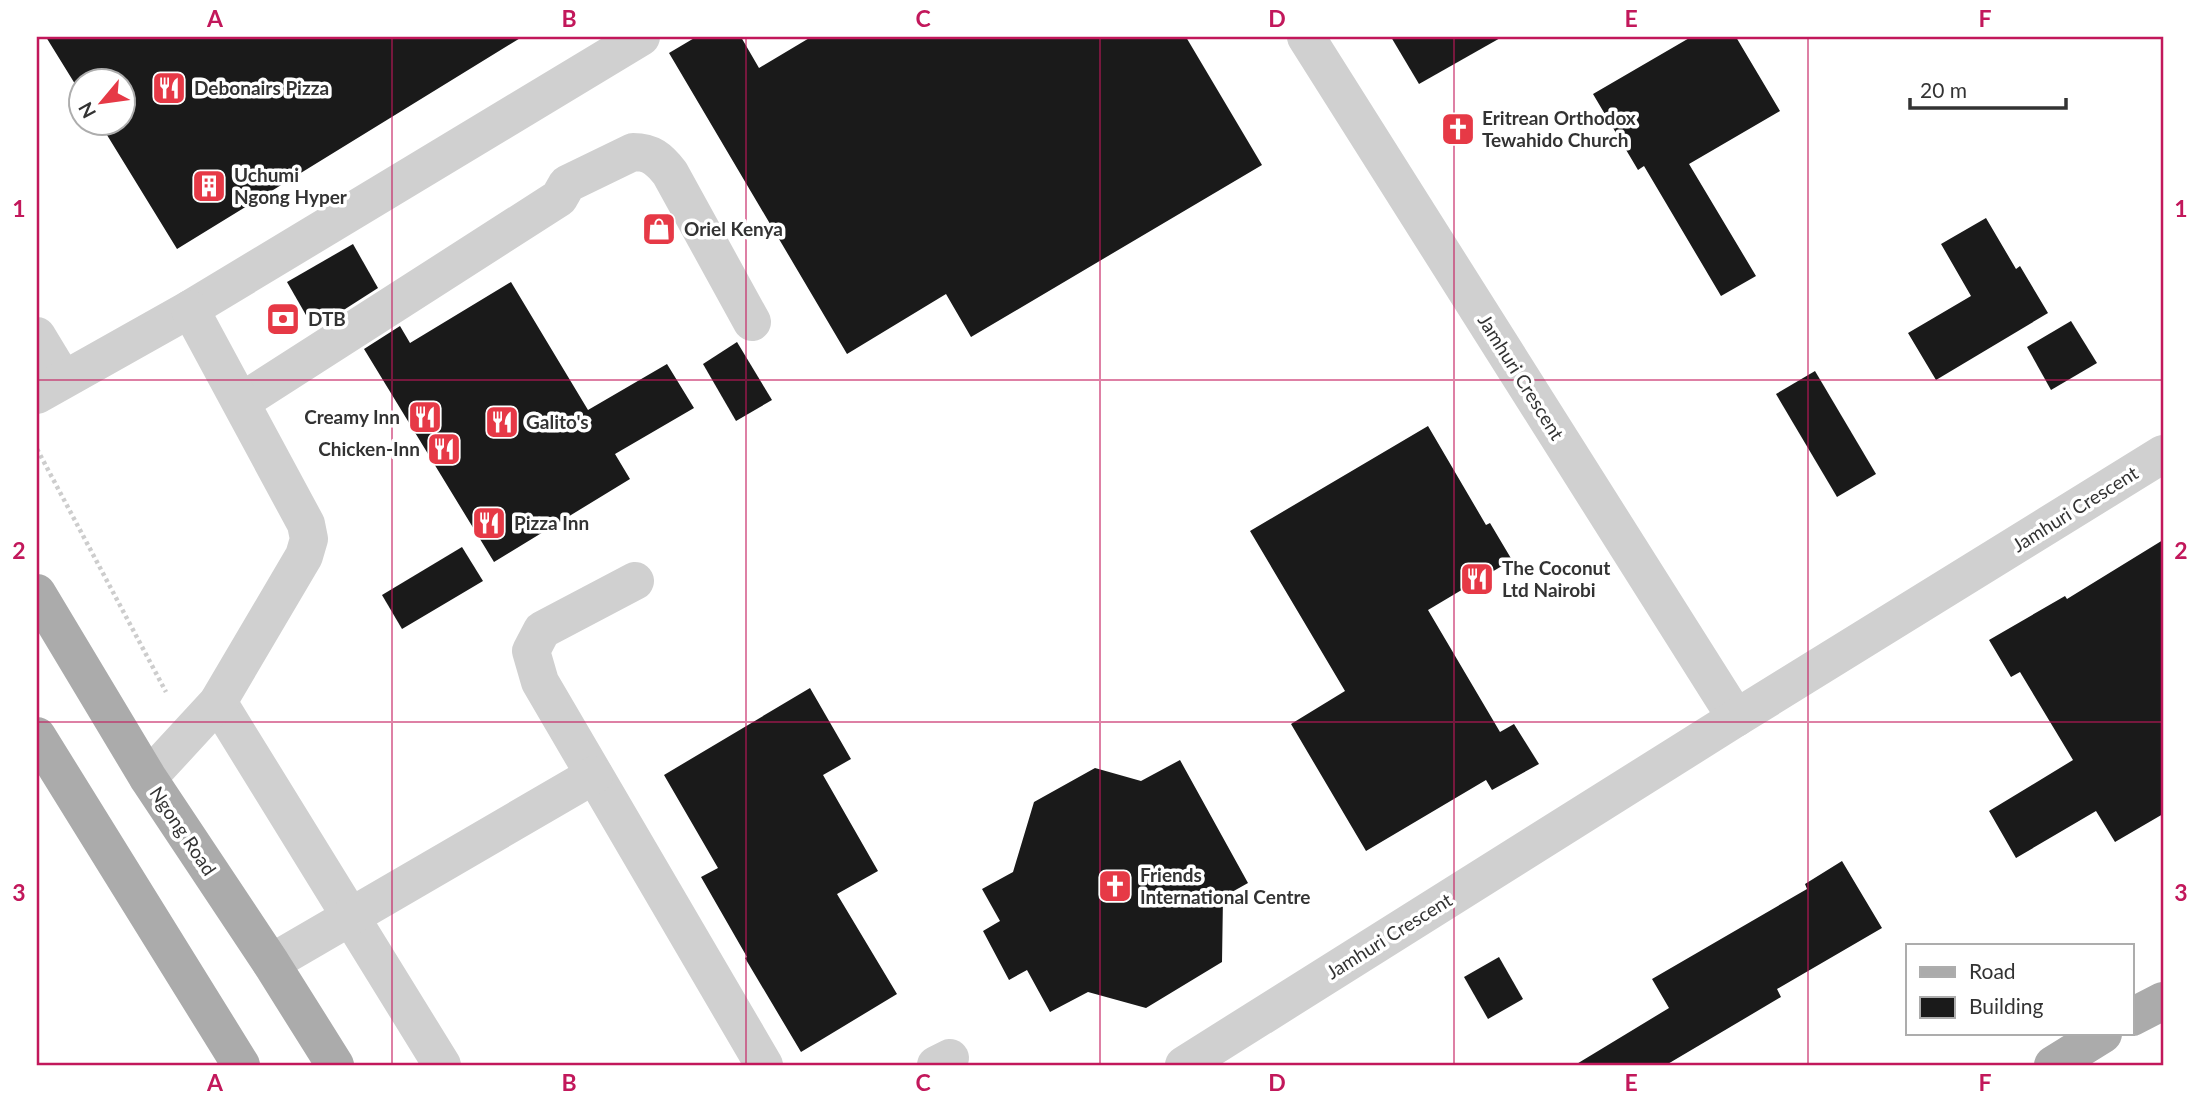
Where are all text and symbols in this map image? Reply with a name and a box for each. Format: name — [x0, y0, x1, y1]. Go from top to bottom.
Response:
text: A — [206, 4, 224, 32]
text: B — [561, 4, 577, 32]
text: C — [915, 4, 931, 32]
text: D — [1268, 4, 1286, 32]
text: E — [1624, 4, 1638, 32]
text: F — [1978, 4, 1992, 32]
north arrow — [66, 66, 136, 136]
scale bar — [1910, 66, 2065, 110]
restaurant icon: Debonairs Pizza — [150, 69, 188, 107]
place label: Debonairs Pizza — [194, 76, 329, 99]
text: 20 m — [1920, 77, 1967, 102]
text: N — [73, 99, 100, 122]
place label: Eritrean Orthodox Tewahido Church — [1482, 106, 1636, 151]
church icon: Eritrean Orthodox Tewahido Church — [1439, 110, 1477, 148]
place label: Uchumi Ngong Hyper — [234, 163, 348, 208]
building icon: Uchumi Ngong Hyper — [190, 167, 228, 205]
text: 1 — [12, 194, 26, 222]
text: 1 — [2174, 194, 2188, 222]
shop icon: Oriel Kenya — [640, 210, 678, 248]
place label: Oriel Kenya — [684, 217, 783, 240]
bank icon: DTB — [264, 300, 302, 338]
place label: DTB — [308, 307, 346, 330]
street label: Jamhuri Crescent — [1474, 310, 1569, 444]
restaurant icon: Creamy Inn — [406, 398, 444, 436]
restaurant icon: Galito's — [483, 403, 521, 441]
place label: Creamy Inn — [304, 405, 400, 428]
place label: Galito's — [526, 410, 589, 433]
restaurant icon: Chicken-Inn — [425, 430, 463, 468]
place label: Chicken-Inn — [318, 437, 420, 460]
street label: Jamhuri Crescent — [2008, 461, 2142, 556]
restaurant icon: Pizza Inn — [470, 504, 508, 542]
place label: Pizza Inn — [514, 511, 589, 534]
text: 2 — [12, 536, 26, 564]
text: 2 — [2174, 536, 2188, 564]
place label: The Coconut Ltd Nairobi — [1502, 556, 1610, 601]
restaurant icon: The Coconut Ltd Nairobi — [1458, 560, 1496, 598]
street label: Ngong Road — [145, 782, 222, 880]
place label: Friends International Centre — [1140, 863, 1311, 908]
church icon: Friends International Centre — [1096, 867, 1134, 905]
text: 3 — [12, 878, 26, 906]
text: 3 — [2174, 878, 2188, 906]
street label: Jamhuri Crescent — [1322, 888, 1456, 983]
legend — [1906, 944, 2134, 1036]
text: Road — [1969, 958, 2016, 983]
text: Building — [1969, 993, 2044, 1018]
text: A — [206, 1068, 224, 1096]
text: B — [561, 1068, 577, 1096]
text: C — [915, 1068, 931, 1096]
text: D — [1268, 1068, 1286, 1096]
text: E — [1624, 1068, 1638, 1096]
text: F — [1978, 1068, 1992, 1096]

